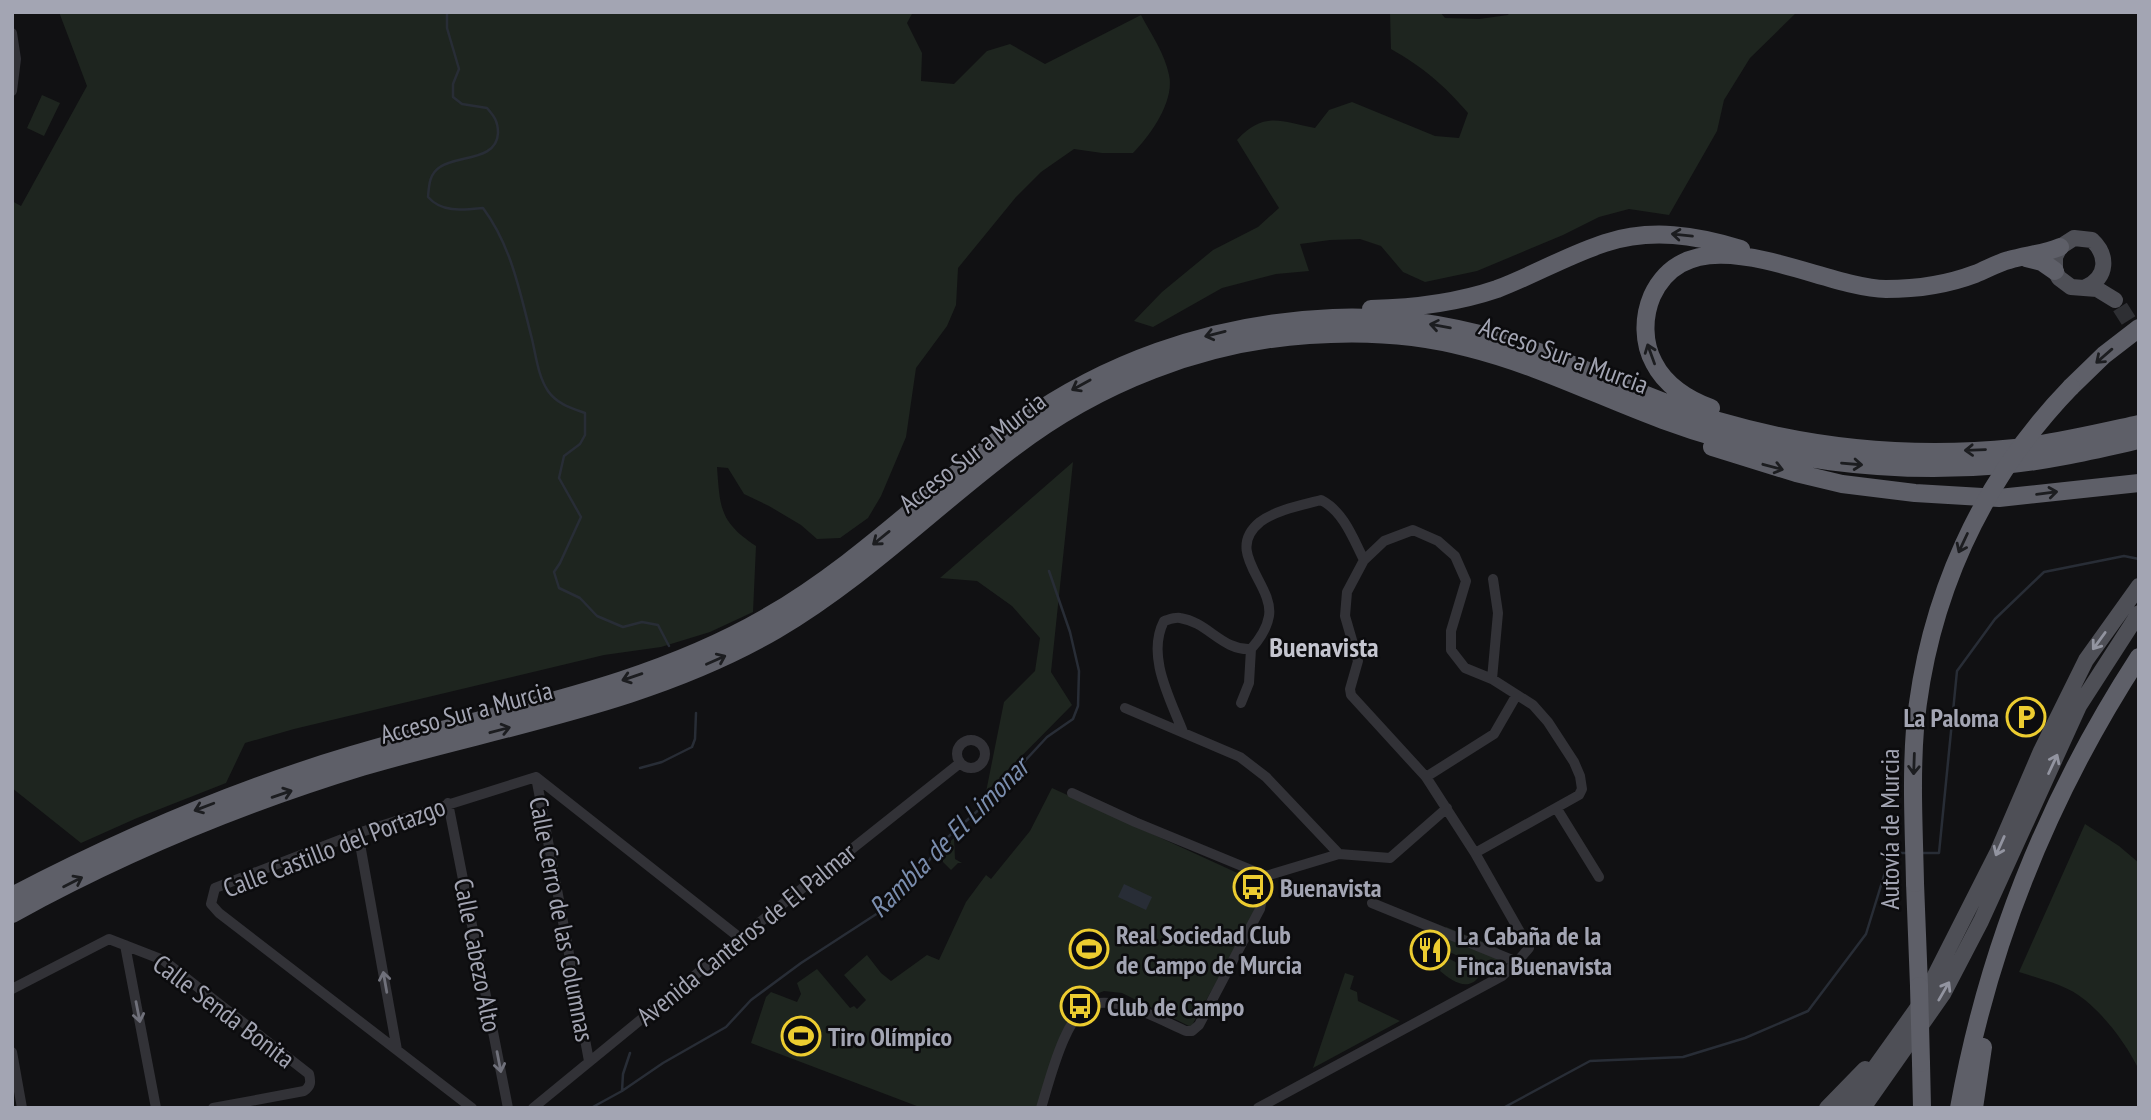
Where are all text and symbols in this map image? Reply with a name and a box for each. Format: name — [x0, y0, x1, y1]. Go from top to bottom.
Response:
one-way arrow — [1671, 229, 1694, 242]
street label: Acceso Sur a Murcia — [1475, 309, 1653, 401]
one-way arrow — [1429, 319, 1452, 332]
one-way arrow — [1204, 328, 1226, 341]
one-way arrow — [1644, 344, 1657, 366]
one-way arrow — [2095, 348, 2113, 364]
one-way arrow — [1071, 379, 1092, 392]
street label: Acceso Sur a Murcia — [892, 384, 1052, 520]
one-way arrow — [1964, 443, 1987, 456]
one-way arrow — [1840, 458, 1863, 471]
one-way arrow — [1762, 461, 1784, 474]
one-way arrow — [2035, 487, 2058, 500]
one-way arrow — [872, 530, 890, 545]
one-way arrow — [1956, 532, 1969, 553]
district label: Buenavista — [1269, 628, 1379, 665]
one-way arrow — [2092, 632, 2107, 651]
one-way arrow — [705, 653, 727, 666]
one-way arrow — [621, 671, 643, 684]
street label: Acceso Sur a Murcia — [376, 673, 556, 751]
parking icon: La Paloma — [2005, 696, 2047, 738]
place label: La Paloma — [1904, 701, 1999, 734]
one-way arrow — [489, 723, 511, 736]
water label: Rambla de El Limonar — [860, 746, 1039, 925]
street label: Autovía de Murcia — [1873, 749, 1906, 909]
one-way arrow — [1907, 752, 1921, 775]
one-way arrow — [2046, 754, 2060, 775]
one-way arrow — [271, 787, 293, 799]
street label: Calle Castillo del Portazgo — [218, 789, 450, 905]
street label: Calle Cerro de las Columnas — [522, 794, 602, 1044]
one-way arrow — [193, 801, 215, 814]
street label: Avenida Canteros de El Palmar — [630, 835, 862, 1033]
one-way arrow — [1993, 835, 2006, 856]
bus stop icon: Buenavista — [1232, 866, 1274, 908]
place label: Buenavista — [1280, 871, 1382, 904]
one-way arrow — [62, 874, 82, 888]
street label: Calle Cabezo Alto — [447, 875, 509, 1035]
place label: Real Sociedad Club de Campo de Murcia — [1116, 918, 1302, 981]
place label: La Cabaña de la Finca Buenavista — [1457, 919, 1612, 982]
sports icon: Real Sociedad Club de Campo de Murcia — [1068, 928, 1110, 970]
restaurant icon: La Cabaña de la Finca Buenavista — [1409, 929, 1451, 971]
street label: Calle Senda Bonita — [147, 947, 301, 1075]
one-way arrow — [378, 971, 391, 994]
one-way arrow — [1938, 981, 1951, 1002]
bus stop icon: Club de Campo — [1059, 985, 1101, 1027]
place label: Club de Campo — [1107, 990, 1244, 1023]
one-way arrow — [132, 1000, 145, 1023]
sports icon: Tiro Olímpico — [780, 1015, 822, 1057]
place label: Tiro Olímpico — [828, 1020, 952, 1053]
one-way arrow — [493, 1050, 507, 1073]

